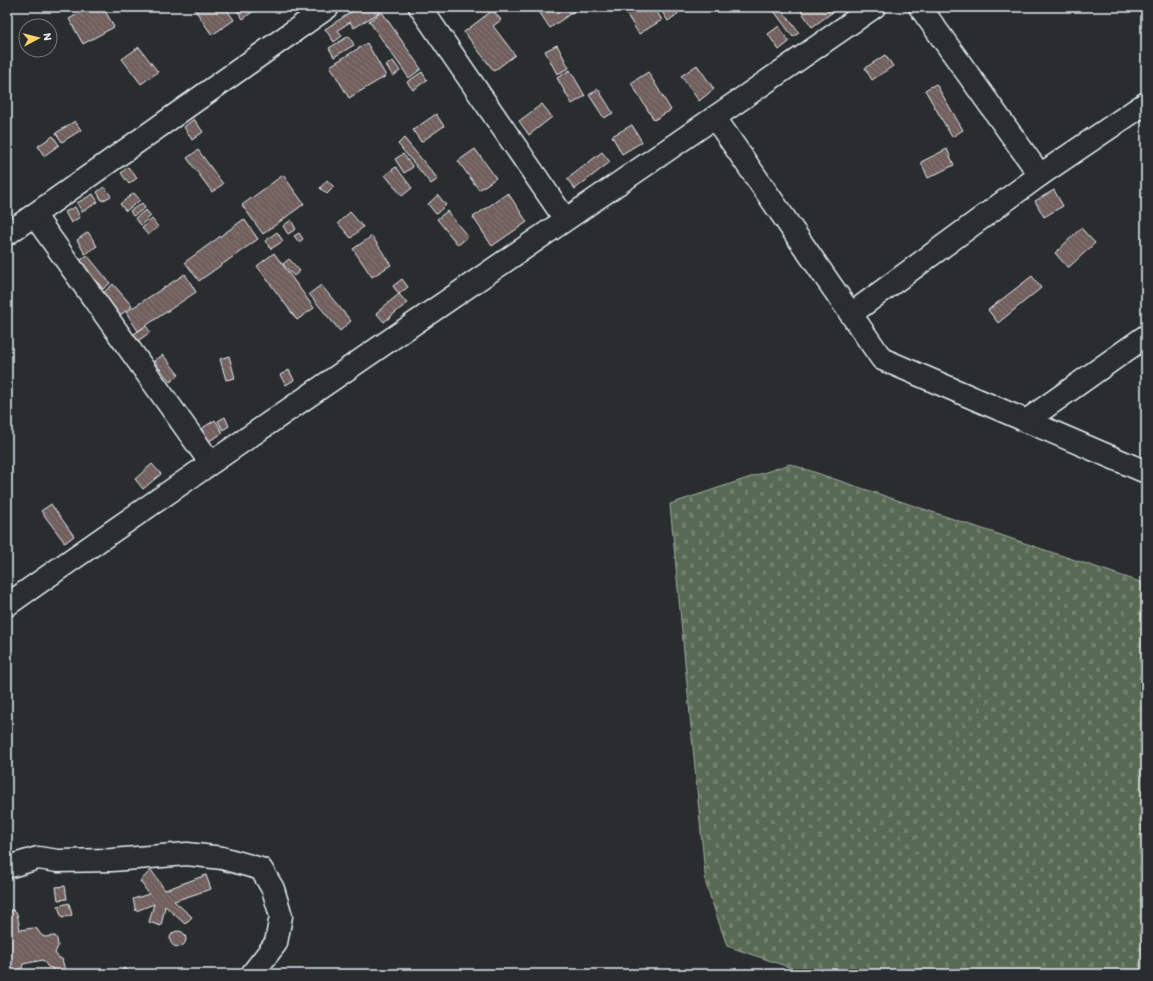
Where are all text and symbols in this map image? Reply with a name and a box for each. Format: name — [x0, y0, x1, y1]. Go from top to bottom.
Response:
north arrow — [18, 18, 58, 58]
text: N — [41, 32, 54, 41]

